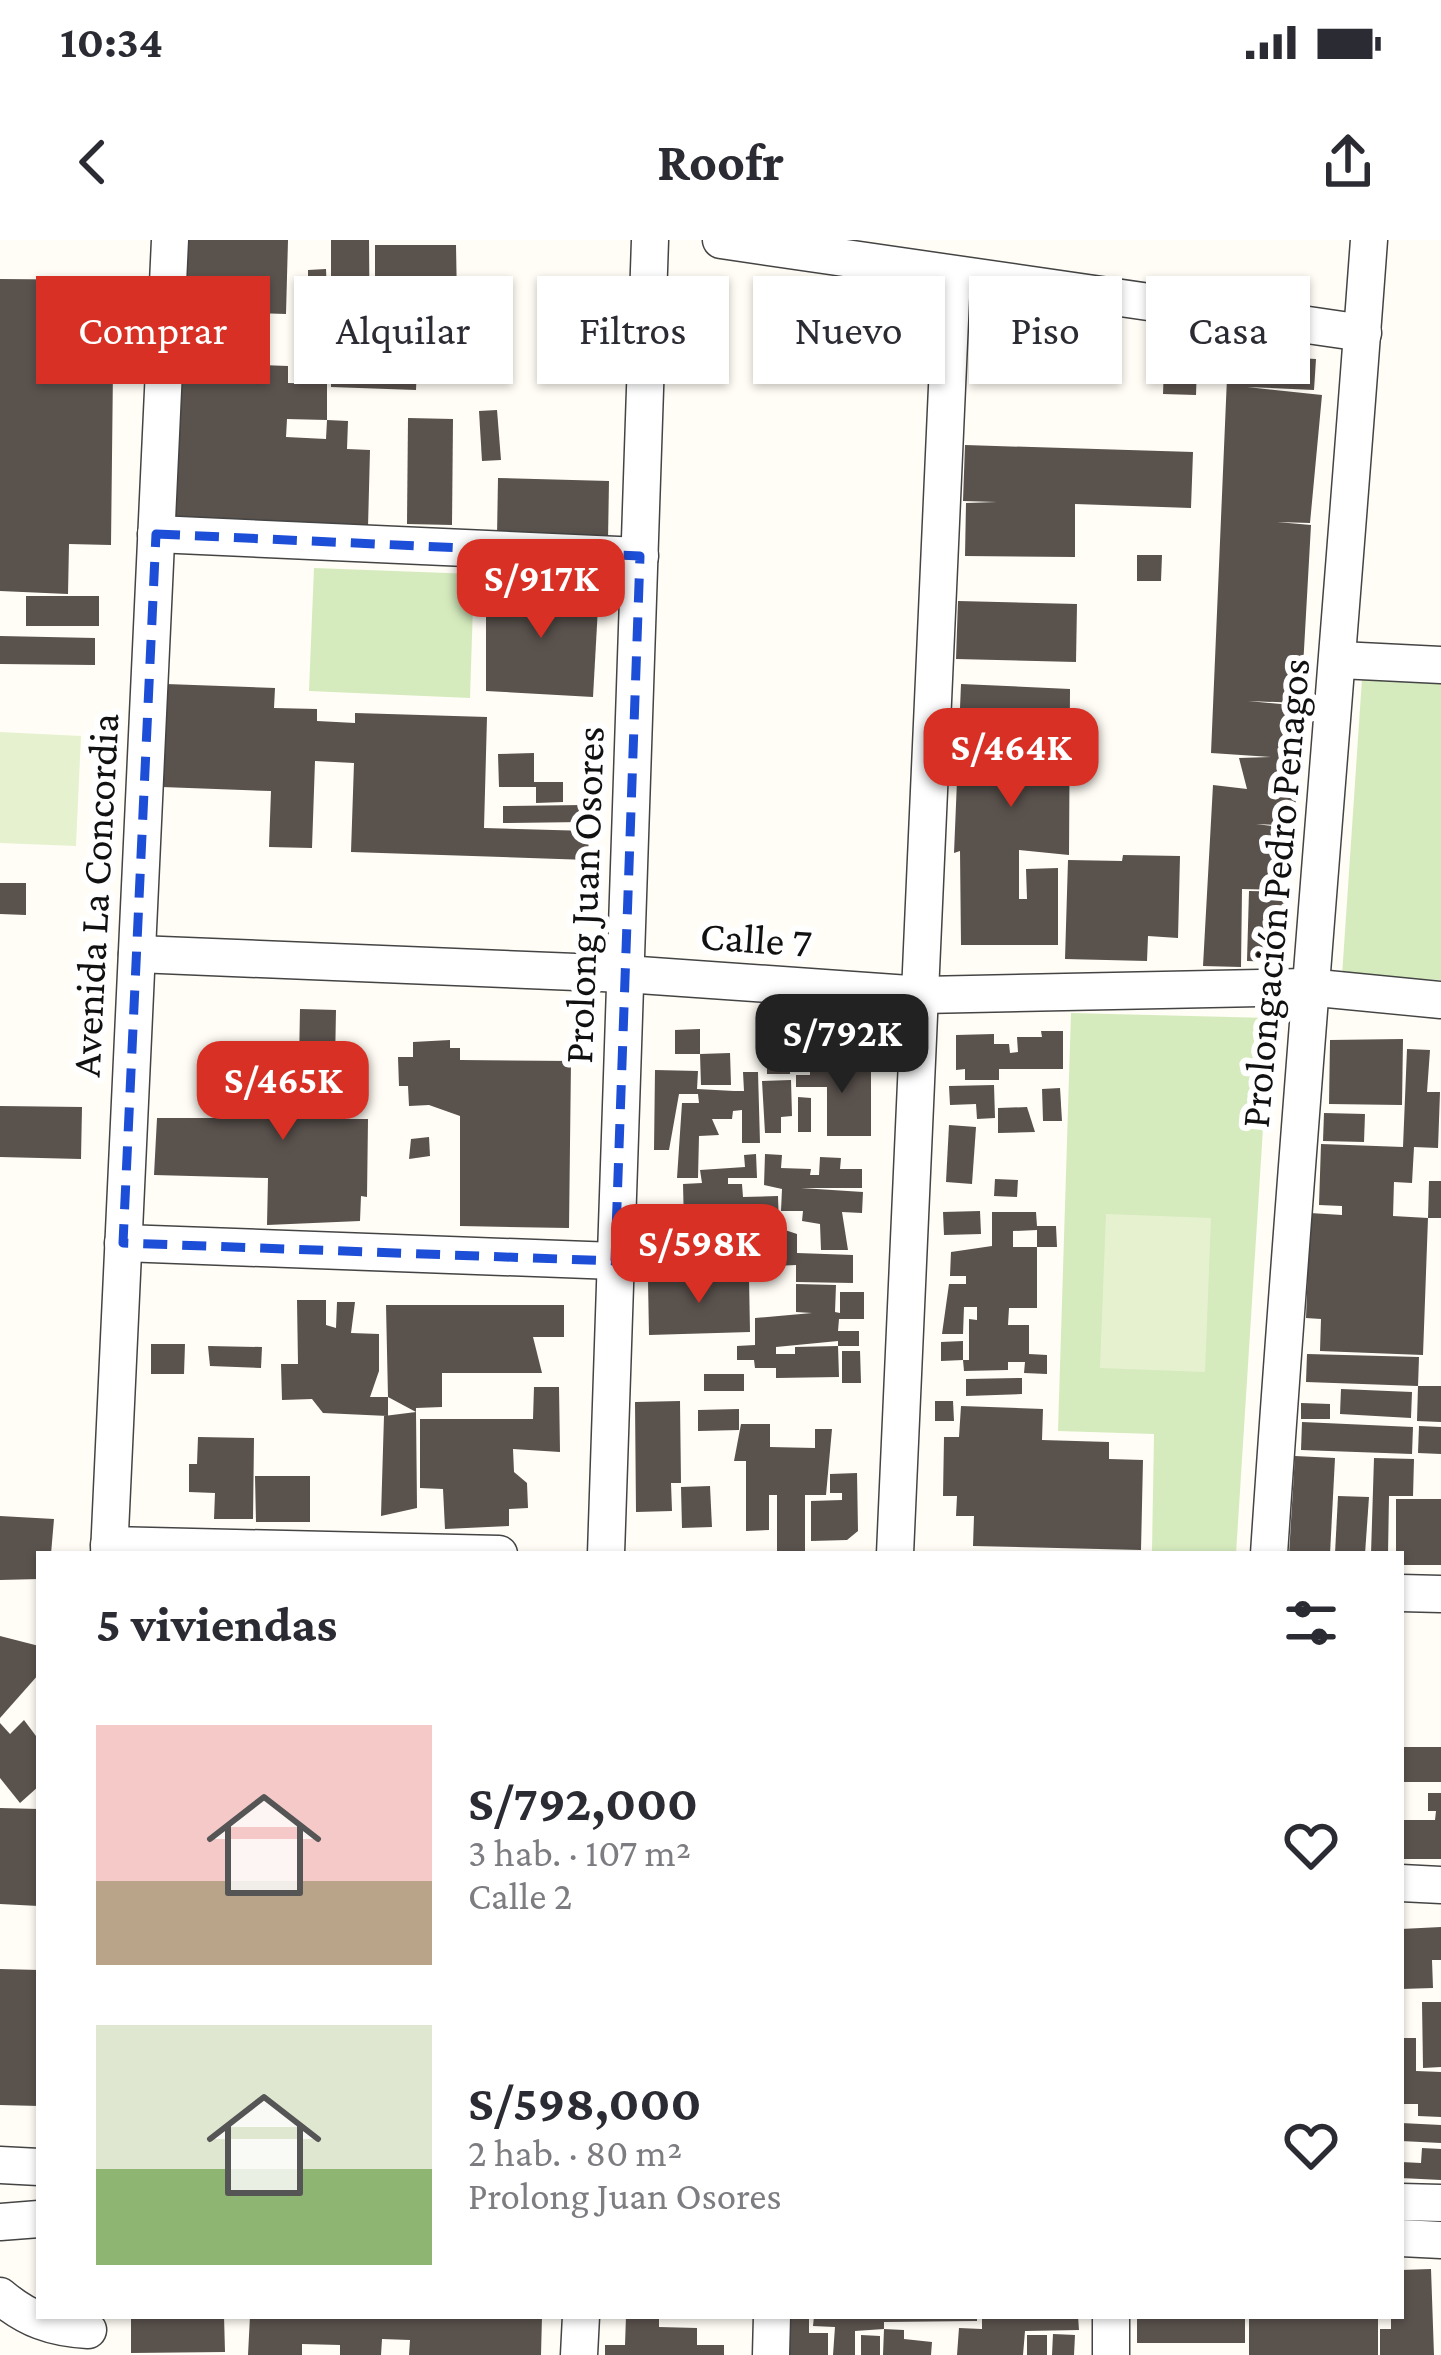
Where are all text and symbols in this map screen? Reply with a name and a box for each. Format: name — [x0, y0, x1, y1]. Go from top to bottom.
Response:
text: 10:34 — [60, 17, 163, 67]
icon: back — [60, 129, 126, 195]
icon: share — [1315, 129, 1381, 195]
text: Roofr — [657, 132, 784, 192]
chip: Comprar — [36, 276, 270, 384]
chip: Alquilar — [294, 276, 513, 384]
chip: Filtros — [537, 276, 729, 384]
chip: Nuevo — [753, 276, 945, 384]
chip: Piso — [969, 276, 1122, 384]
chip: Casa — [1146, 276, 1310, 384]
pin: S/917K — [443, 539, 639, 641]
text: S/917K — [484, 556, 598, 599]
street label: Prolongación Pedro Penagos — [1231, 656, 1318, 1130]
pin: S/464K — [913, 708, 1109, 810]
street label: Avenida La Concordia — [61, 712, 127, 1078]
street label: Prolong Juan Osores — [554, 725, 613, 1065]
text: S/464K — [951, 725, 1071, 768]
street label: Calle 7 — [699, 911, 813, 966]
pin: S/792K — [744, 994, 940, 1096]
text: S/792K — [782, 1011, 902, 1054]
pin: S/465K — [185, 1041, 381, 1143]
text: S/465K — [224, 1058, 342, 1101]
pin: S/598K — [601, 1204, 797, 1306]
text: S/598K — [638, 1221, 760, 1264]
icon: filters — [1278, 1590, 1344, 1656]
text: 5 viviendas — [96, 1595, 337, 1652]
icon: home — [192, 1773, 336, 1917]
text: S/792,000 — [468, 1774, 698, 1831]
icon: heart — [1278, 1812, 1344, 1878]
text: 3 hab. · 107 m² — [468, 1831, 691, 1874]
text: Calle 2 — [468, 1874, 572, 1917]
icon: home — [192, 2073, 336, 2217]
text: S/598,000 — [468, 2074, 702, 2131]
icon: heart — [1278, 2112, 1344, 2178]
text: 2 hab. · 80 m² — [468, 2131, 682, 2174]
text: Prolong Juan Osores — [468, 2174, 782, 2217]

